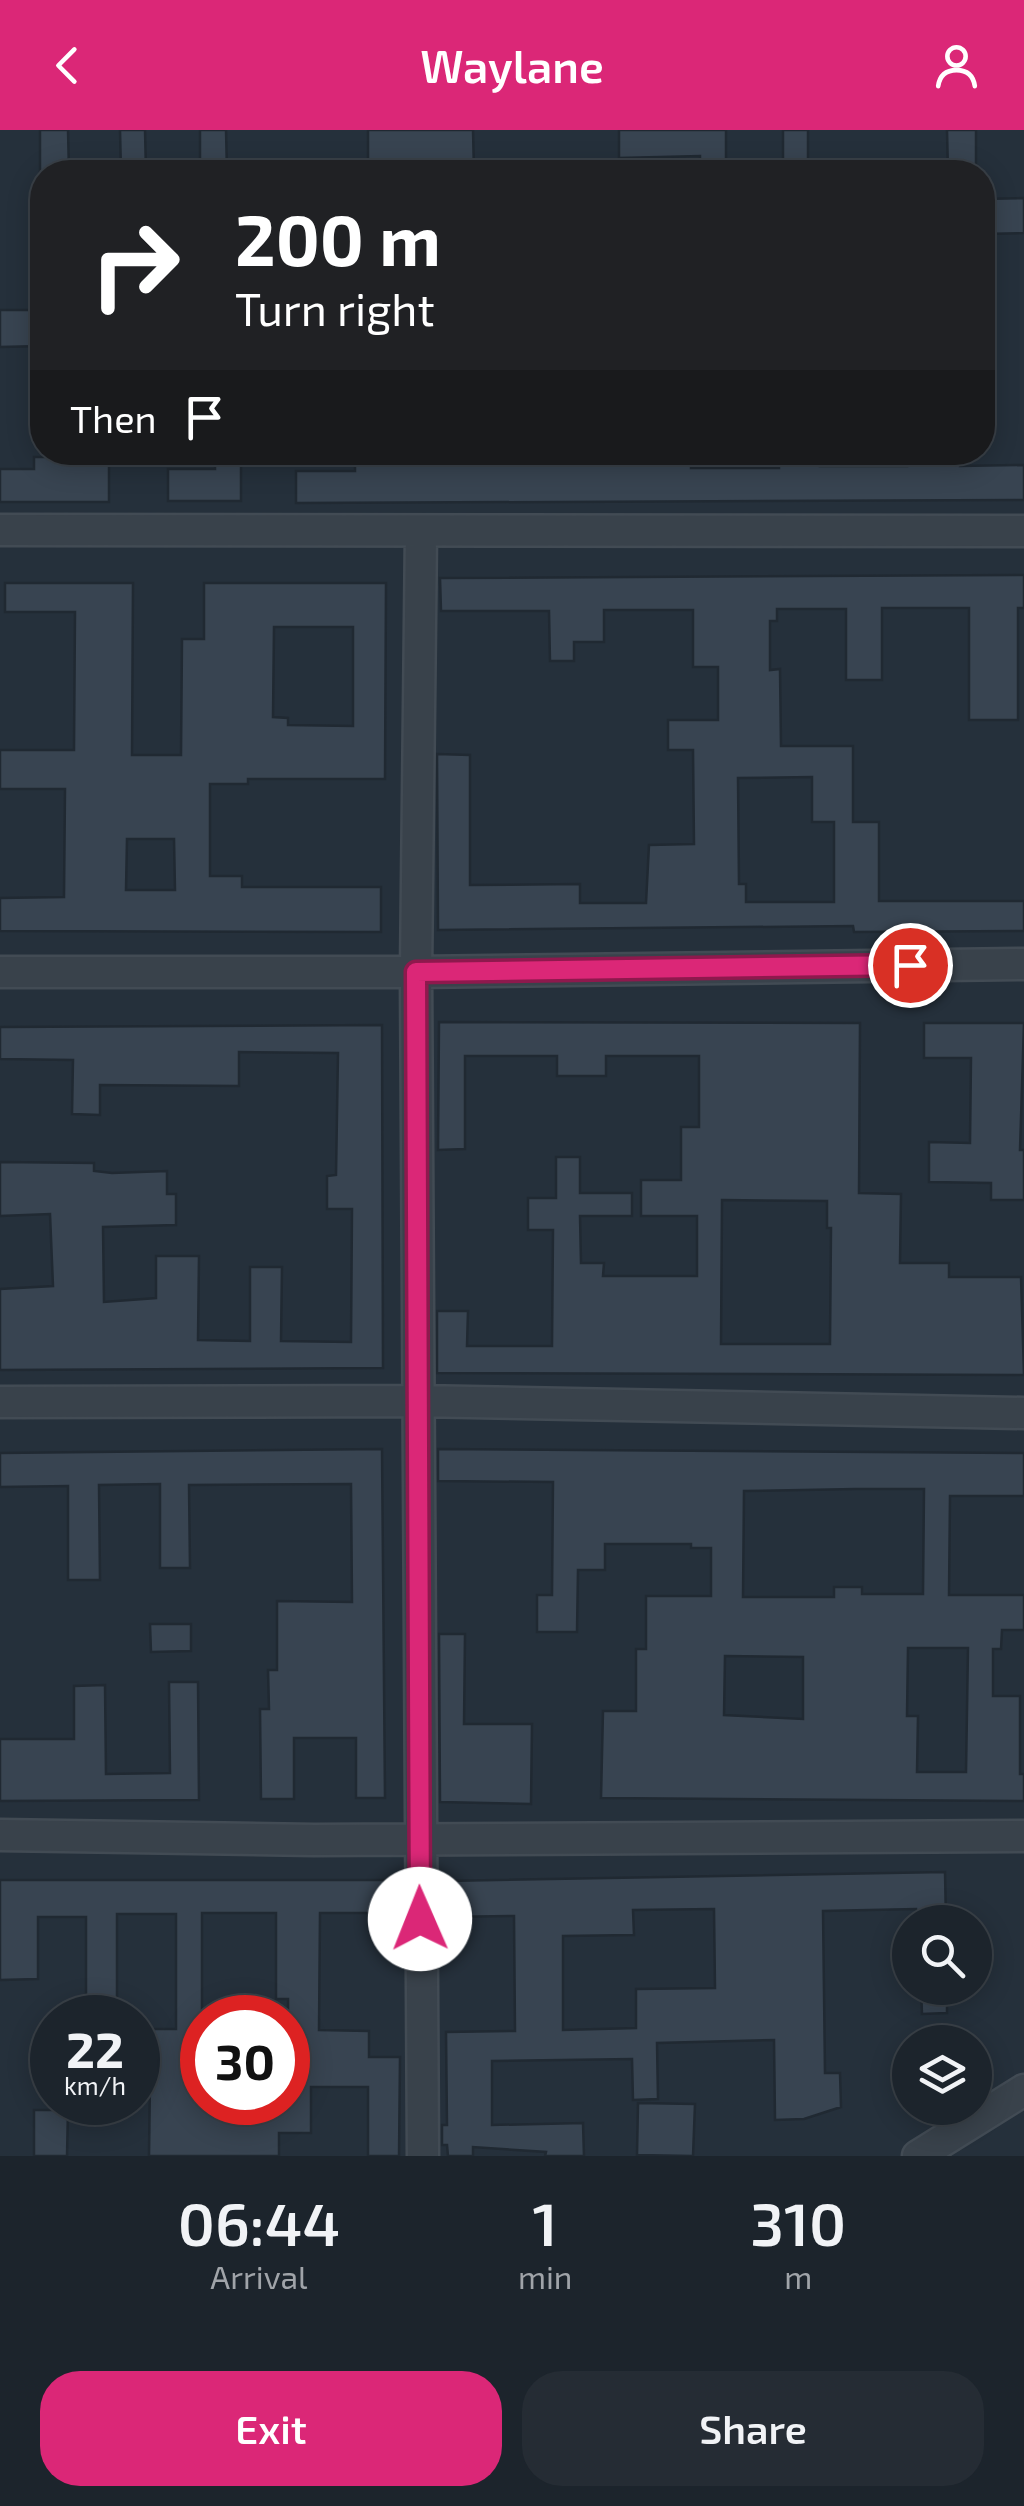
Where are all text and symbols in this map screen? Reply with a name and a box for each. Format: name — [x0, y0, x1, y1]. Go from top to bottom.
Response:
icon: back — [40, 38, 95, 93]
text: Waylane — [420, 38, 604, 92]
icon: person — [929, 38, 984, 93]
text: 200 m — [235, 196, 441, 280]
icon: right — [70, 200, 200, 330]
text: Turn right — [235, 281, 435, 335]
icon: arrive — [177, 390, 232, 445]
text: Then — [70, 395, 157, 441]
pin — [868, 923, 953, 1008]
icon: arrive — [883, 938, 938, 993]
position arrow — [368, 1867, 472, 1971]
map controls — [892, 1905, 992, 2125]
button: search — [892, 1905, 992, 2005]
speed limit sign: 30 — [180, 1995, 310, 2125]
text: 22 — [66, 2018, 124, 2078]
button: layers — [892, 2025, 992, 2125]
text: km/h — [64, 2070, 126, 2100]
text: 06:44 — [178, 2186, 340, 2258]
text: 1 — [533, 2186, 558, 2258]
text: 310 — [750, 2186, 846, 2258]
text: Arrival — [210, 2257, 308, 2295]
text: min — [518, 2257, 572, 2295]
text: m — [784, 2257, 812, 2295]
button: Exit — [40, 2371, 502, 2486]
button: Share — [522, 2371, 984, 2486]

